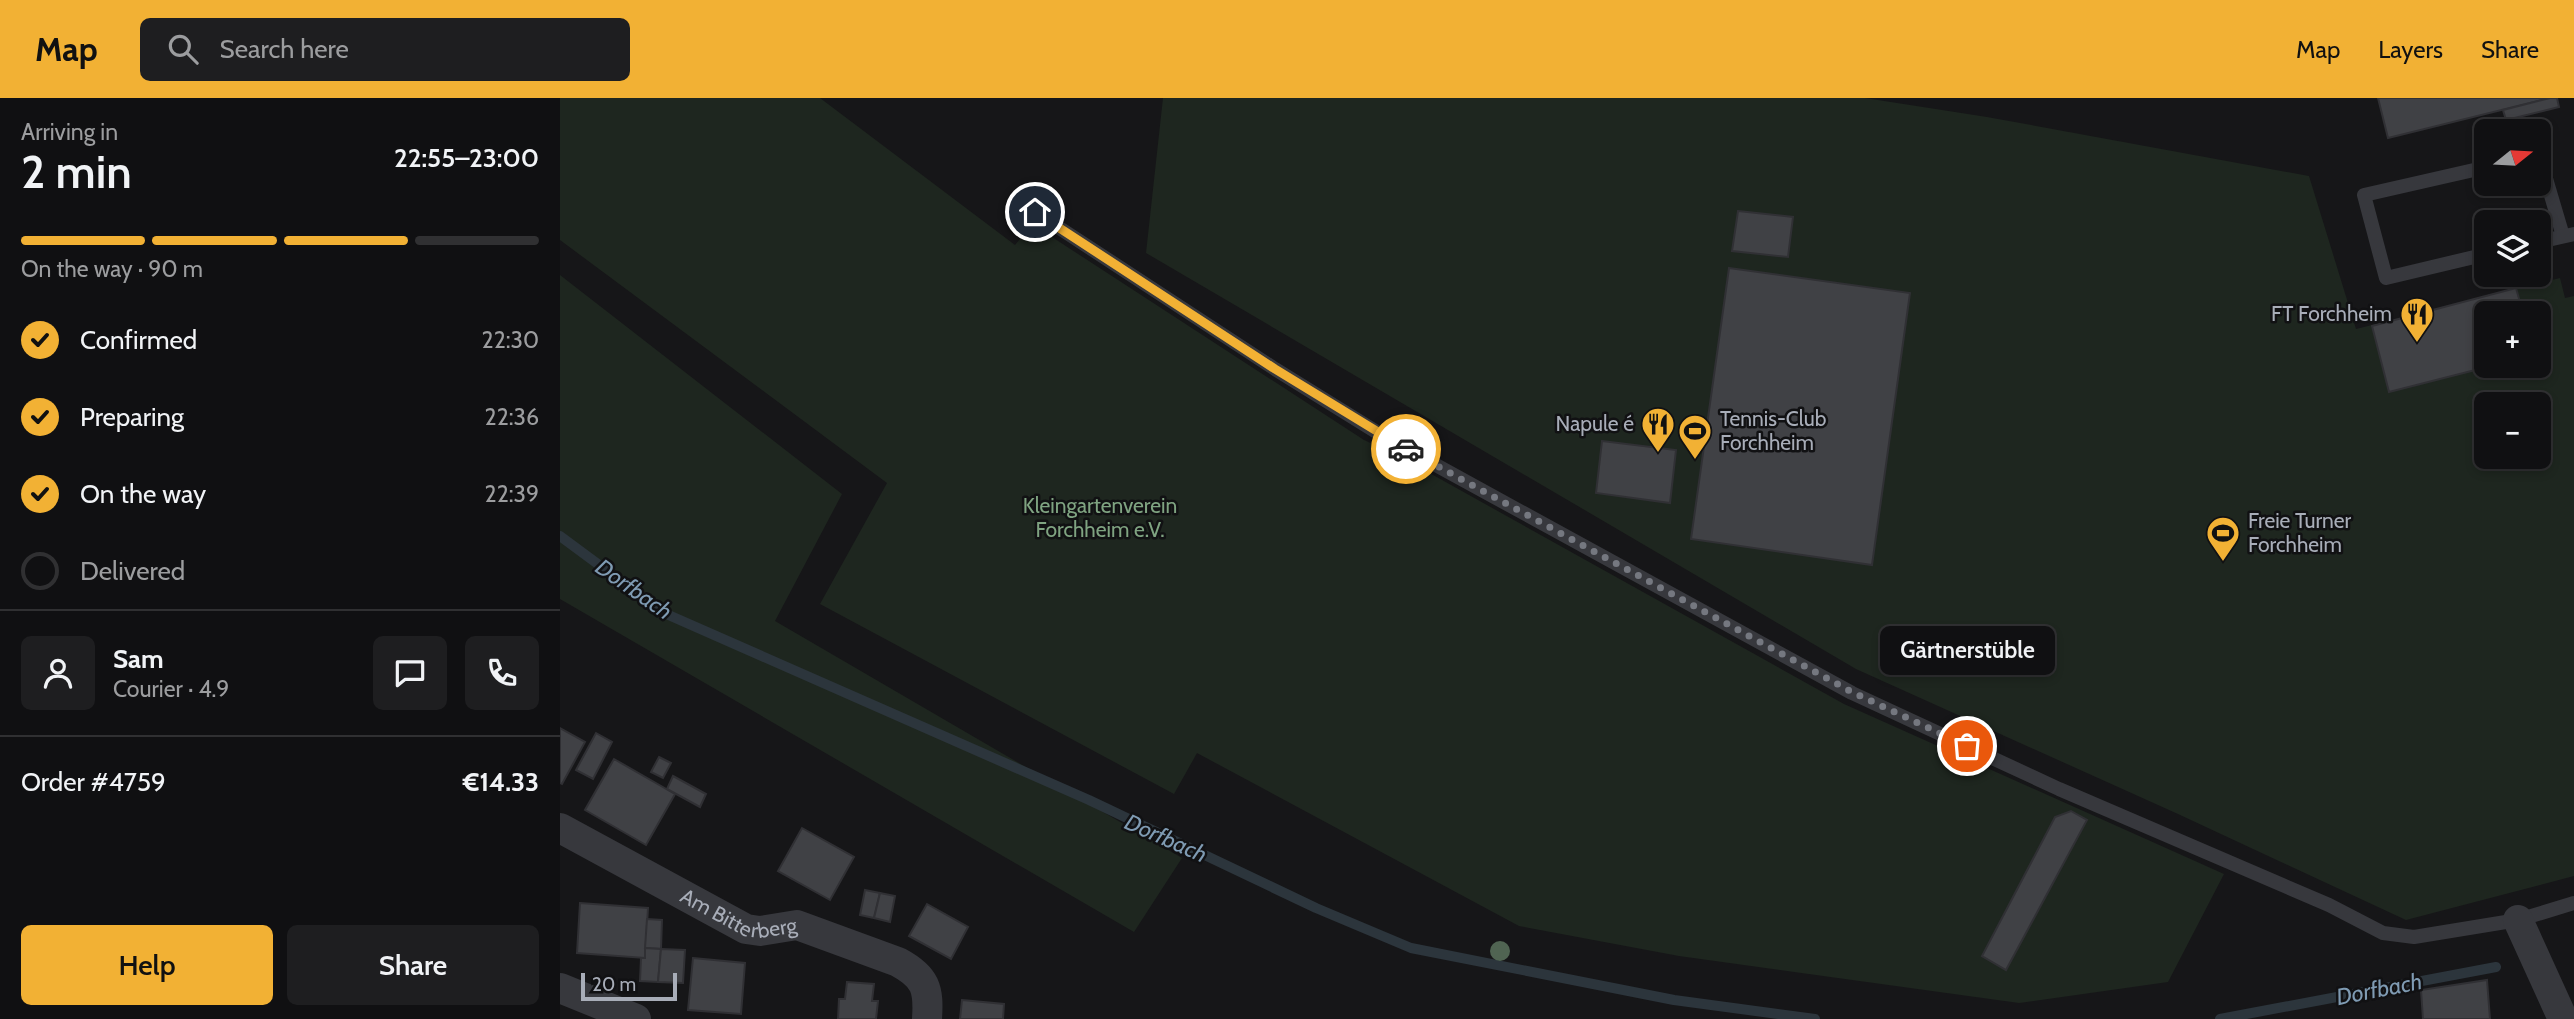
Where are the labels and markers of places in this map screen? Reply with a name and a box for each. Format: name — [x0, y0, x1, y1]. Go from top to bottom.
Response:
pin — [1005, 182, 1065, 242]
restaurant icon: FT Forchheim — [2398, 295, 2436, 344]
place label: FT Forchheim — [2271, 301, 2392, 326]
restaurant icon: Napule é — [1639, 405, 1677, 454]
place label: Tennis-Club Forchheim — [1720, 406, 1826, 455]
place label: Napule é — [1556, 411, 1634, 436]
sports icon: Tennis-Club Forchheim — [1676, 412, 1714, 461]
place label: Freie Turner Forchheim — [2248, 508, 2352, 557]
sports icon: Freie Turner Forchheim — [2204, 514, 2242, 563]
callout: Gärtnerstüble — [1880, 627, 2054, 676]
pin — [1937, 716, 1997, 776]

